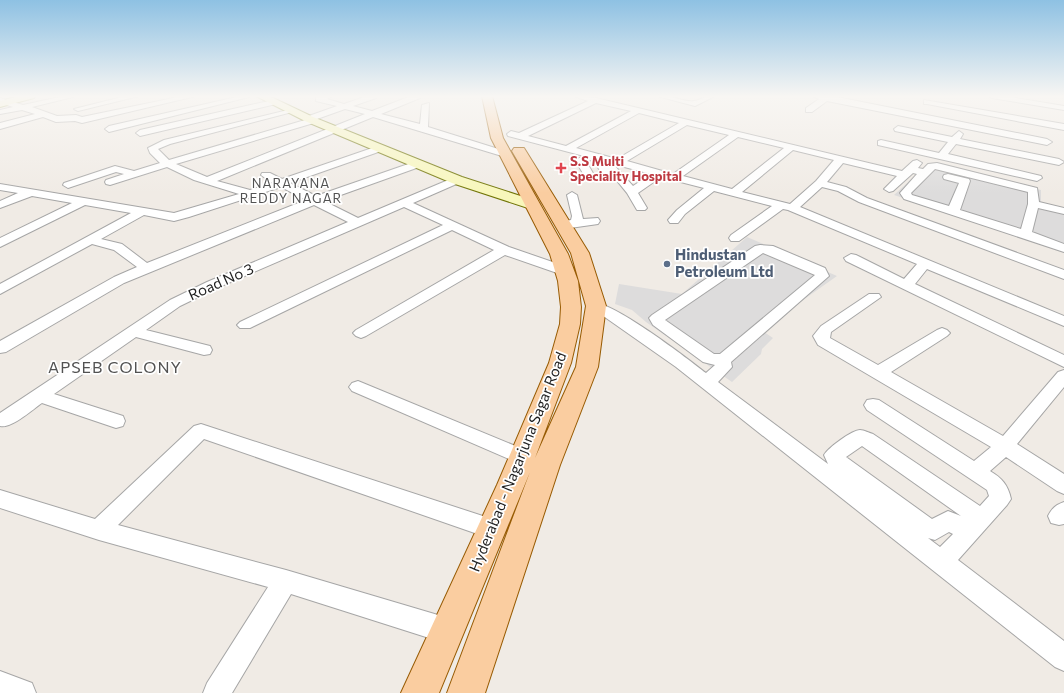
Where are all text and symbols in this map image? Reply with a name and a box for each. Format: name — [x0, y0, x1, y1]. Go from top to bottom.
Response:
place label: S.S Multi Speciality Hospital — [570, 153, 682, 184]
marker: S.S Multi Speciality Hospital — [555, 162, 567, 174]
district label: NARAYANA REDDY NAGAR — [240, 175, 342, 206]
place label: Hindustan Petroleum Ltd — [675, 245, 774, 280]
street label: Road No 3 — [185, 259, 256, 303]
marker: Hindustan Petroleum Ltd — [662, 259, 672, 269]
street label: Hyderabad - Nagarjuna Sagar Road — [465, 349, 570, 574]
district label: APSEB COLONY — [48, 357, 182, 376]

